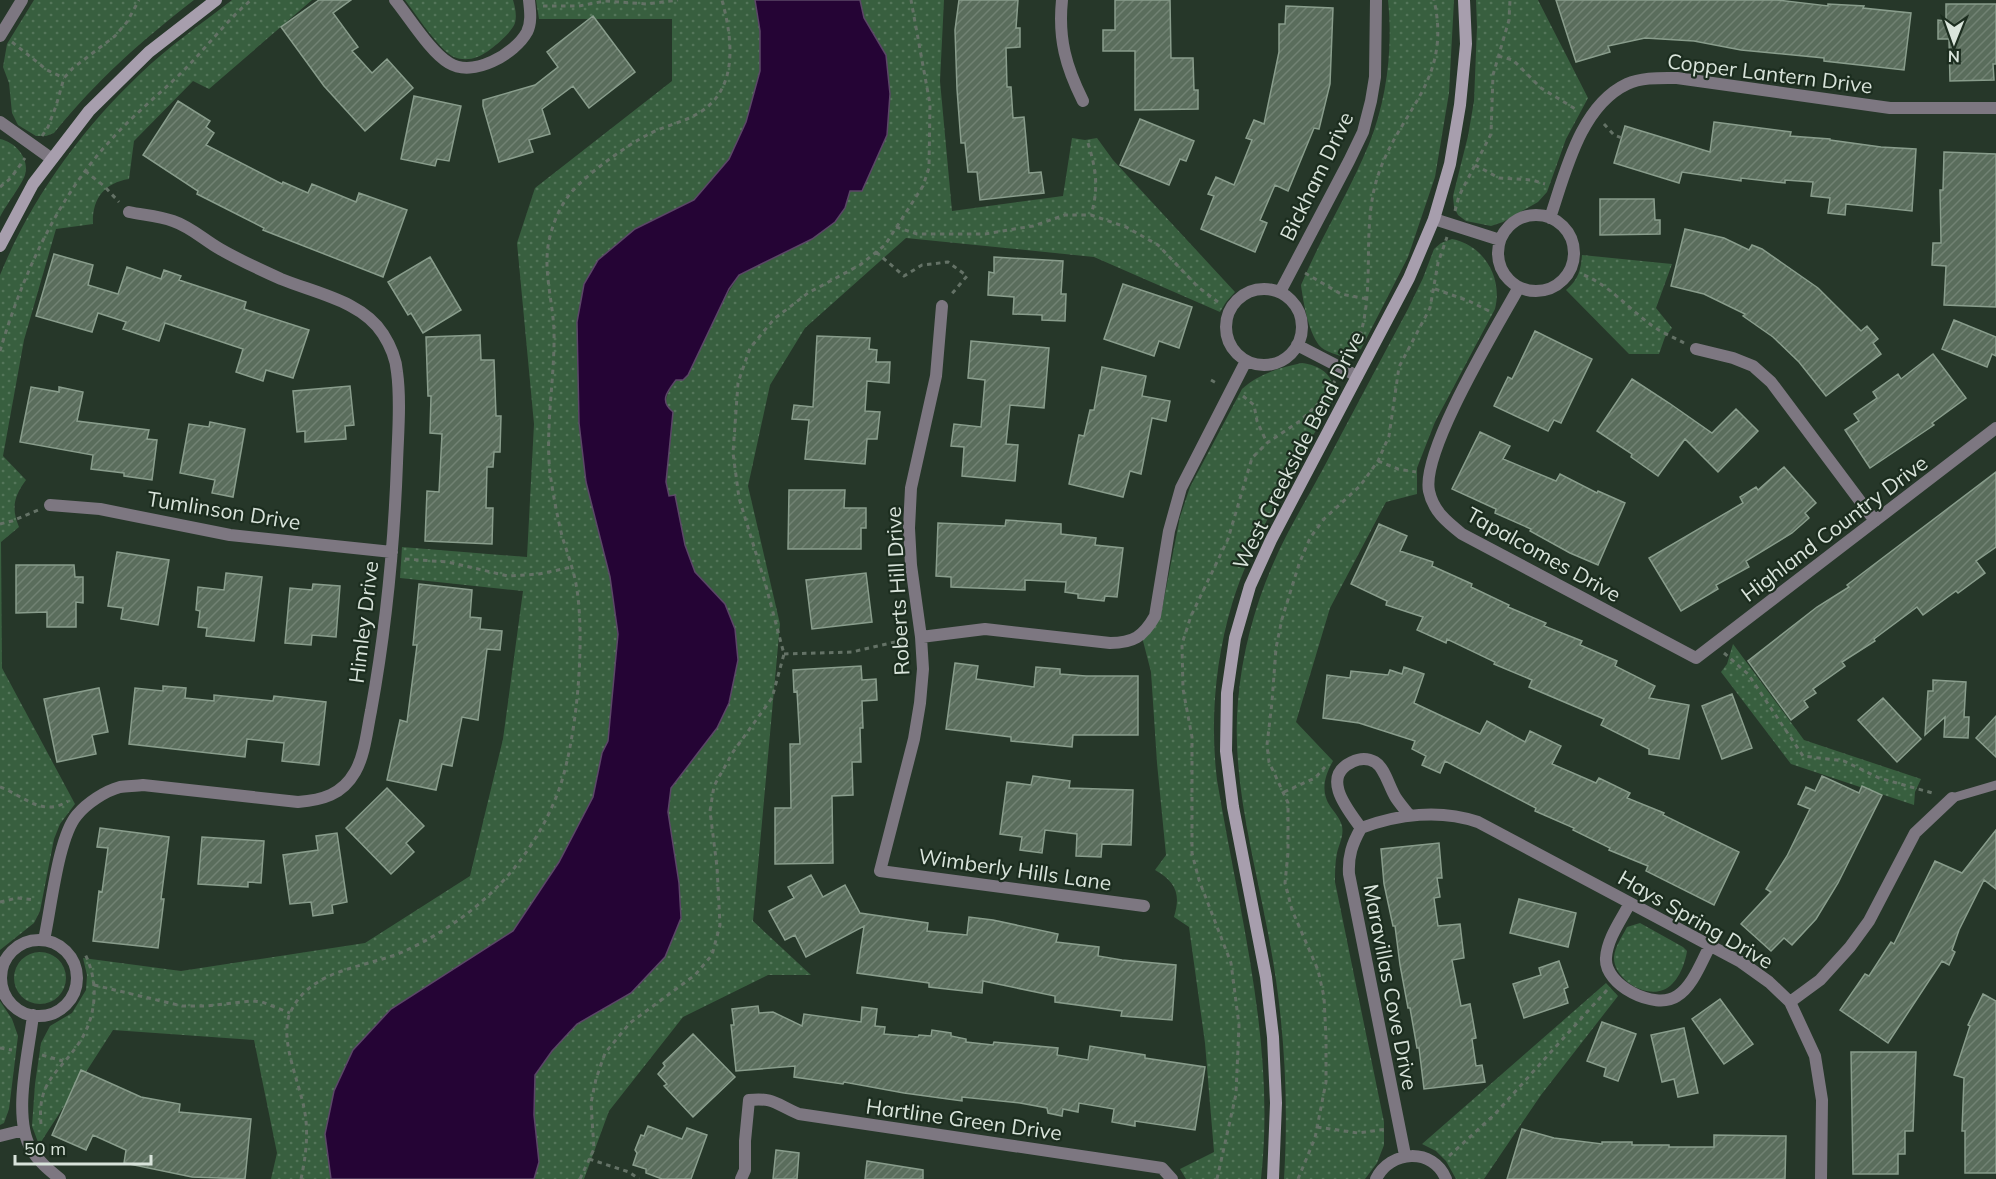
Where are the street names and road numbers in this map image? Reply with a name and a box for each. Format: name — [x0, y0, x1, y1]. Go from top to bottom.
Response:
street label: Copper Lantern Drive — [1666, 48, 1874, 98]
street label: Bickham Drive — [1274, 107, 1358, 245]
street label: West Creekside Bend Drive — [1227, 327, 1369, 573]
street label: Highland Country Drive — [1736, 449, 1932, 607]
street label: Tumlinson Drive — [145, 485, 303, 535]
street label: Tapalcomes Drive — [1462, 501, 1626, 607]
street label: Roberts Hill Drive — [880, 506, 914, 676]
street label: Himley Drive — [343, 559, 383, 685]
street label: Wimberly Hills Lane — [917, 843, 1113, 895]
street label: Hays Spring Drive — [1614, 864, 1778, 974]
street label: Maravillas Cove Drive — [1358, 882, 1424, 1092]
street label: Hartline Green Drive — [864, 1092, 1064, 1146]

